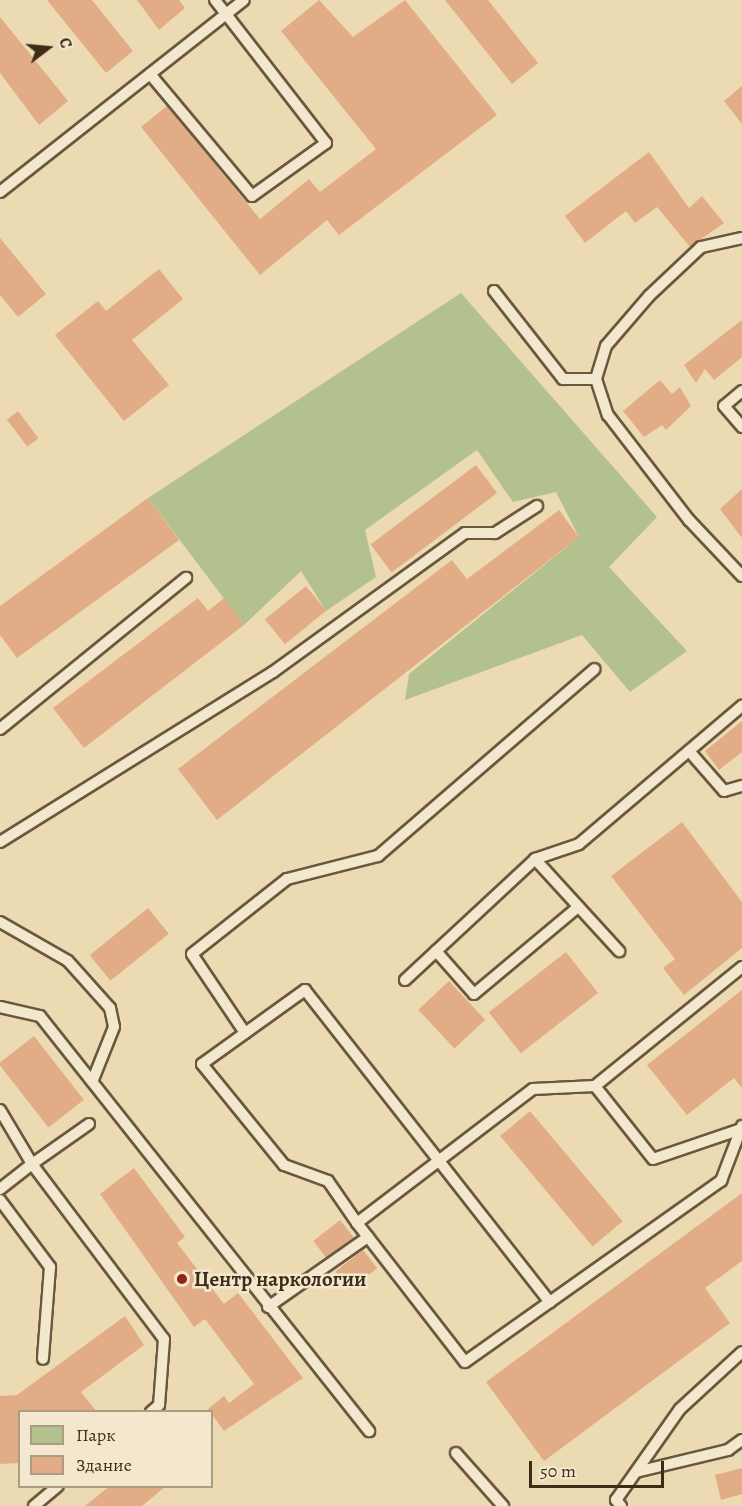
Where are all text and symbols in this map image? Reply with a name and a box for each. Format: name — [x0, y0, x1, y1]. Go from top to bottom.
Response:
north arrow — [18, 18, 78, 78]
text: С — [53, 35, 77, 51]
place label: Центр наркологии — [194, 1266, 367, 1292]
marker: Центр наркологии — [175, 1272, 189, 1286]
legend — [18, 1410, 213, 1488]
text: Парк — [76, 1423, 116, 1447]
scale bar — [532, 1449, 667, 1487]
text: Здание — [76, 1453, 132, 1477]
text: 50 m — [540, 1459, 576, 1483]

